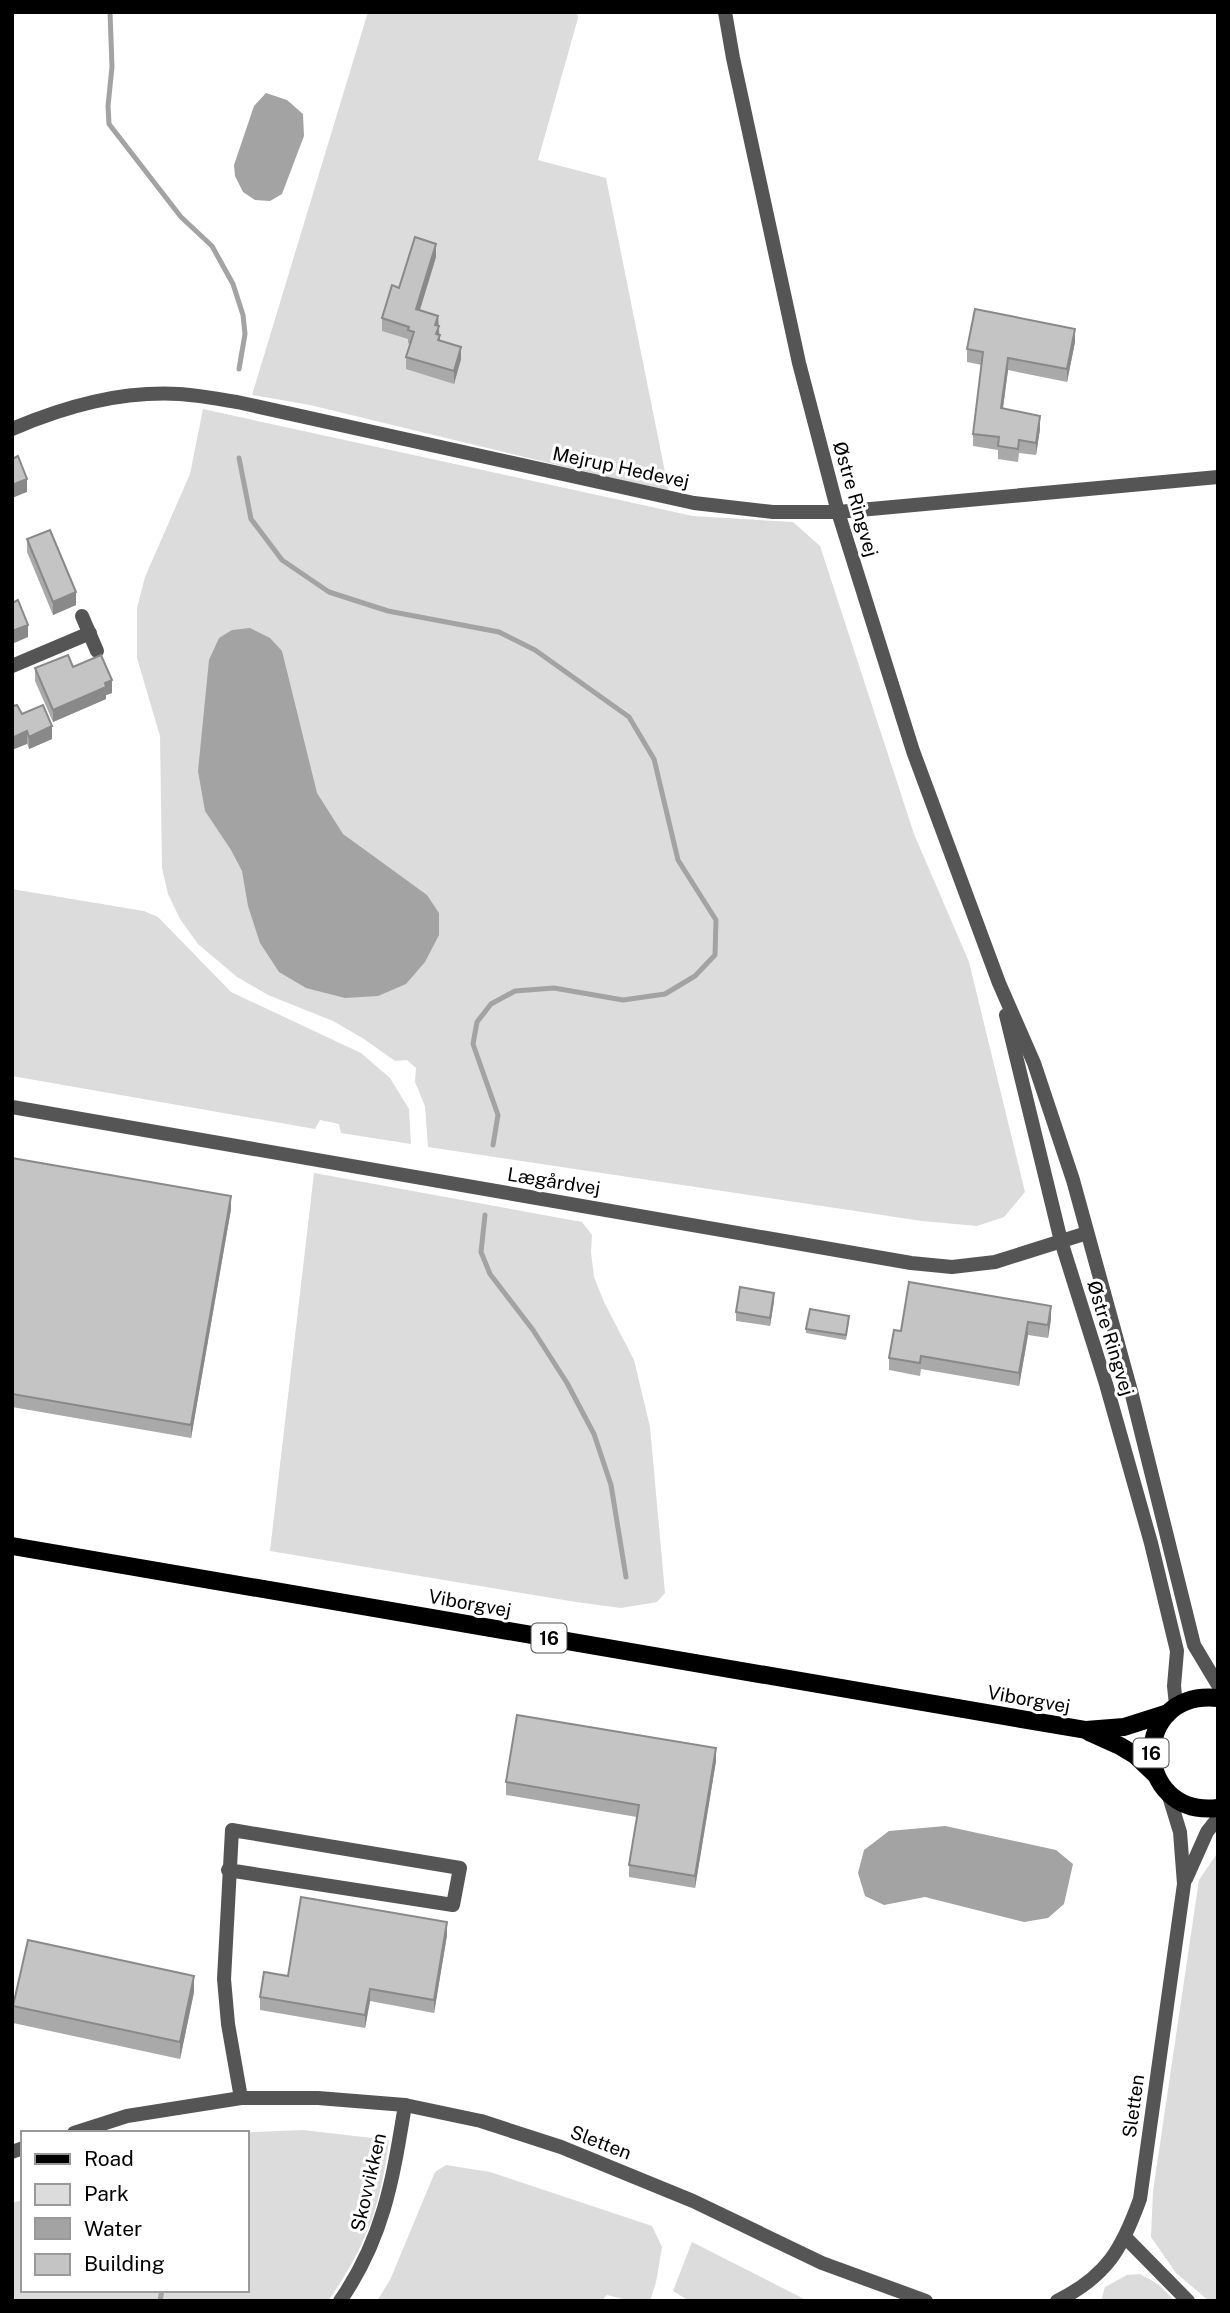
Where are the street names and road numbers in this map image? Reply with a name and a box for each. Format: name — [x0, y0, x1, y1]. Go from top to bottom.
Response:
street label: Østre Ringvej — [829, 439, 883, 559]
street label: Mejrup Hedevej — [551, 442, 691, 492]
street label: Lægårdvej — [506, 1163, 602, 1199]
street label: Østre Ringvej — [1083, 1278, 1139, 1398]
street label: Viborgvej — [427, 1585, 513, 1621]
road number: 16 — [532, 1624, 566, 1652]
street label: Viborgvej — [986, 1681, 1072, 1717]
road number: 16 — [1134, 1738, 1168, 1768]
street label: Sletten — [1118, 2073, 1148, 2139]
street label: Sletten — [567, 2120, 635, 2164]
street label: Skovvikken — [346, 2131, 390, 2233]

